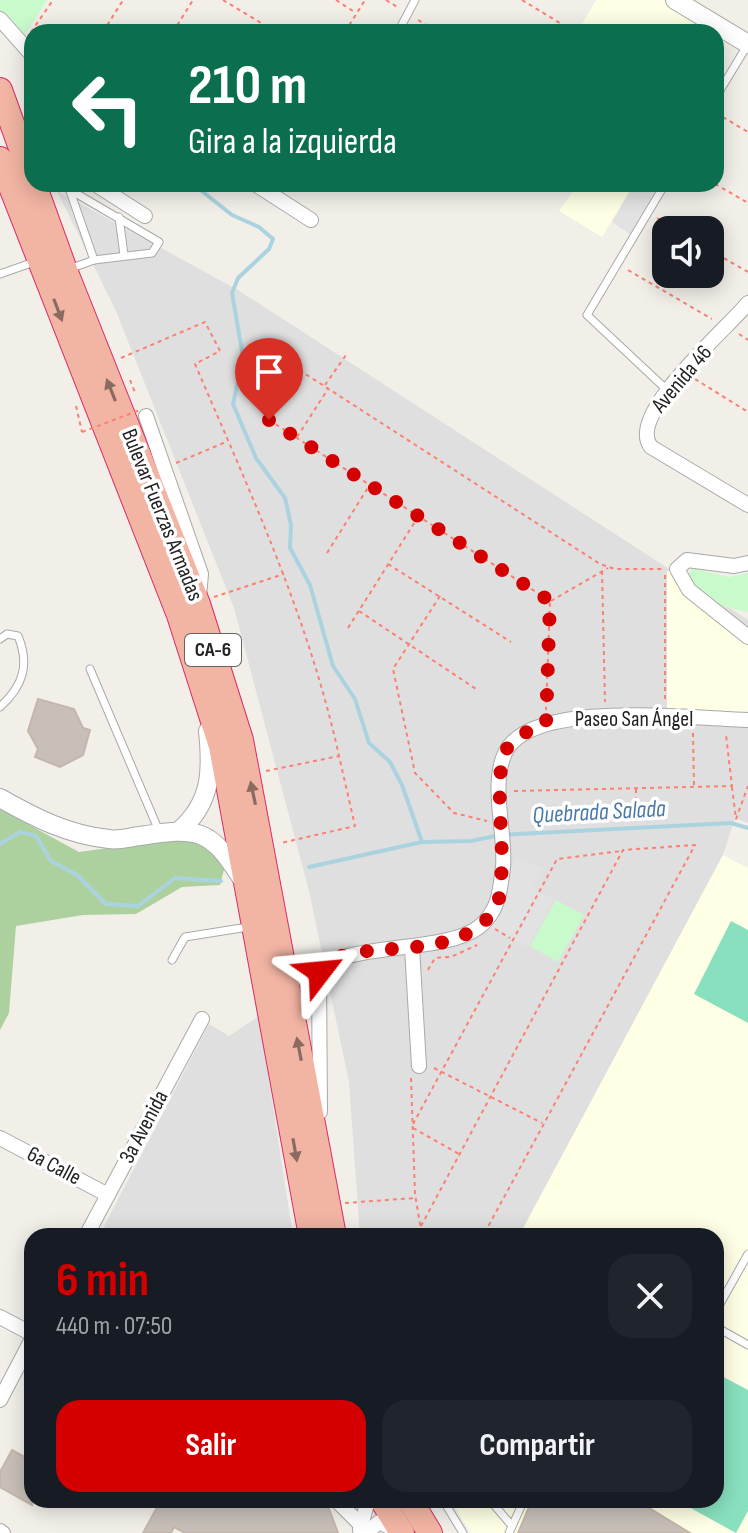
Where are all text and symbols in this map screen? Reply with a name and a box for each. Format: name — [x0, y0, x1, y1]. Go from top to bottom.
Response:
text: 210 m — [188, 53, 307, 120]
icon: left — [56, 56, 160, 160]
text: Gira a la izquierda — [188, 121, 397, 164]
map controls — [652, 216, 724, 288]
button: sound — [652, 216, 724, 288]
one-way arrow — [52, 299, 65, 323]
pin — [235, 338, 303, 420]
street label: Avenida 46 — [645, 340, 718, 419]
icon: arrive — [247, 350, 291, 394]
one-way arrow — [104, 378, 117, 402]
street label: Bulevar Fuerzas Armadas — [115, 425, 209, 605]
road number: CA-6 — [185, 634, 241, 666]
street label: Paseo San Ángel — [575, 706, 693, 733]
one-way arrow — [247, 781, 259, 806]
water label: Quebrada Salada — [532, 794, 667, 830]
position arrow — [278, 930, 362, 1014]
one-way arrow — [292, 1037, 304, 1062]
street label: 3a Avenida — [114, 1086, 174, 1168]
one-way arrow — [290, 1138, 302, 1163]
street label: 6a Calle — [22, 1141, 86, 1191]
text: 6 min — [56, 1252, 149, 1309]
button: close — [608, 1254, 692, 1338]
text: 440 m · 07:50 — [56, 1311, 172, 1342]
button: Salir — [56, 1400, 366, 1492]
button: Compartir — [382, 1400, 692, 1492]

